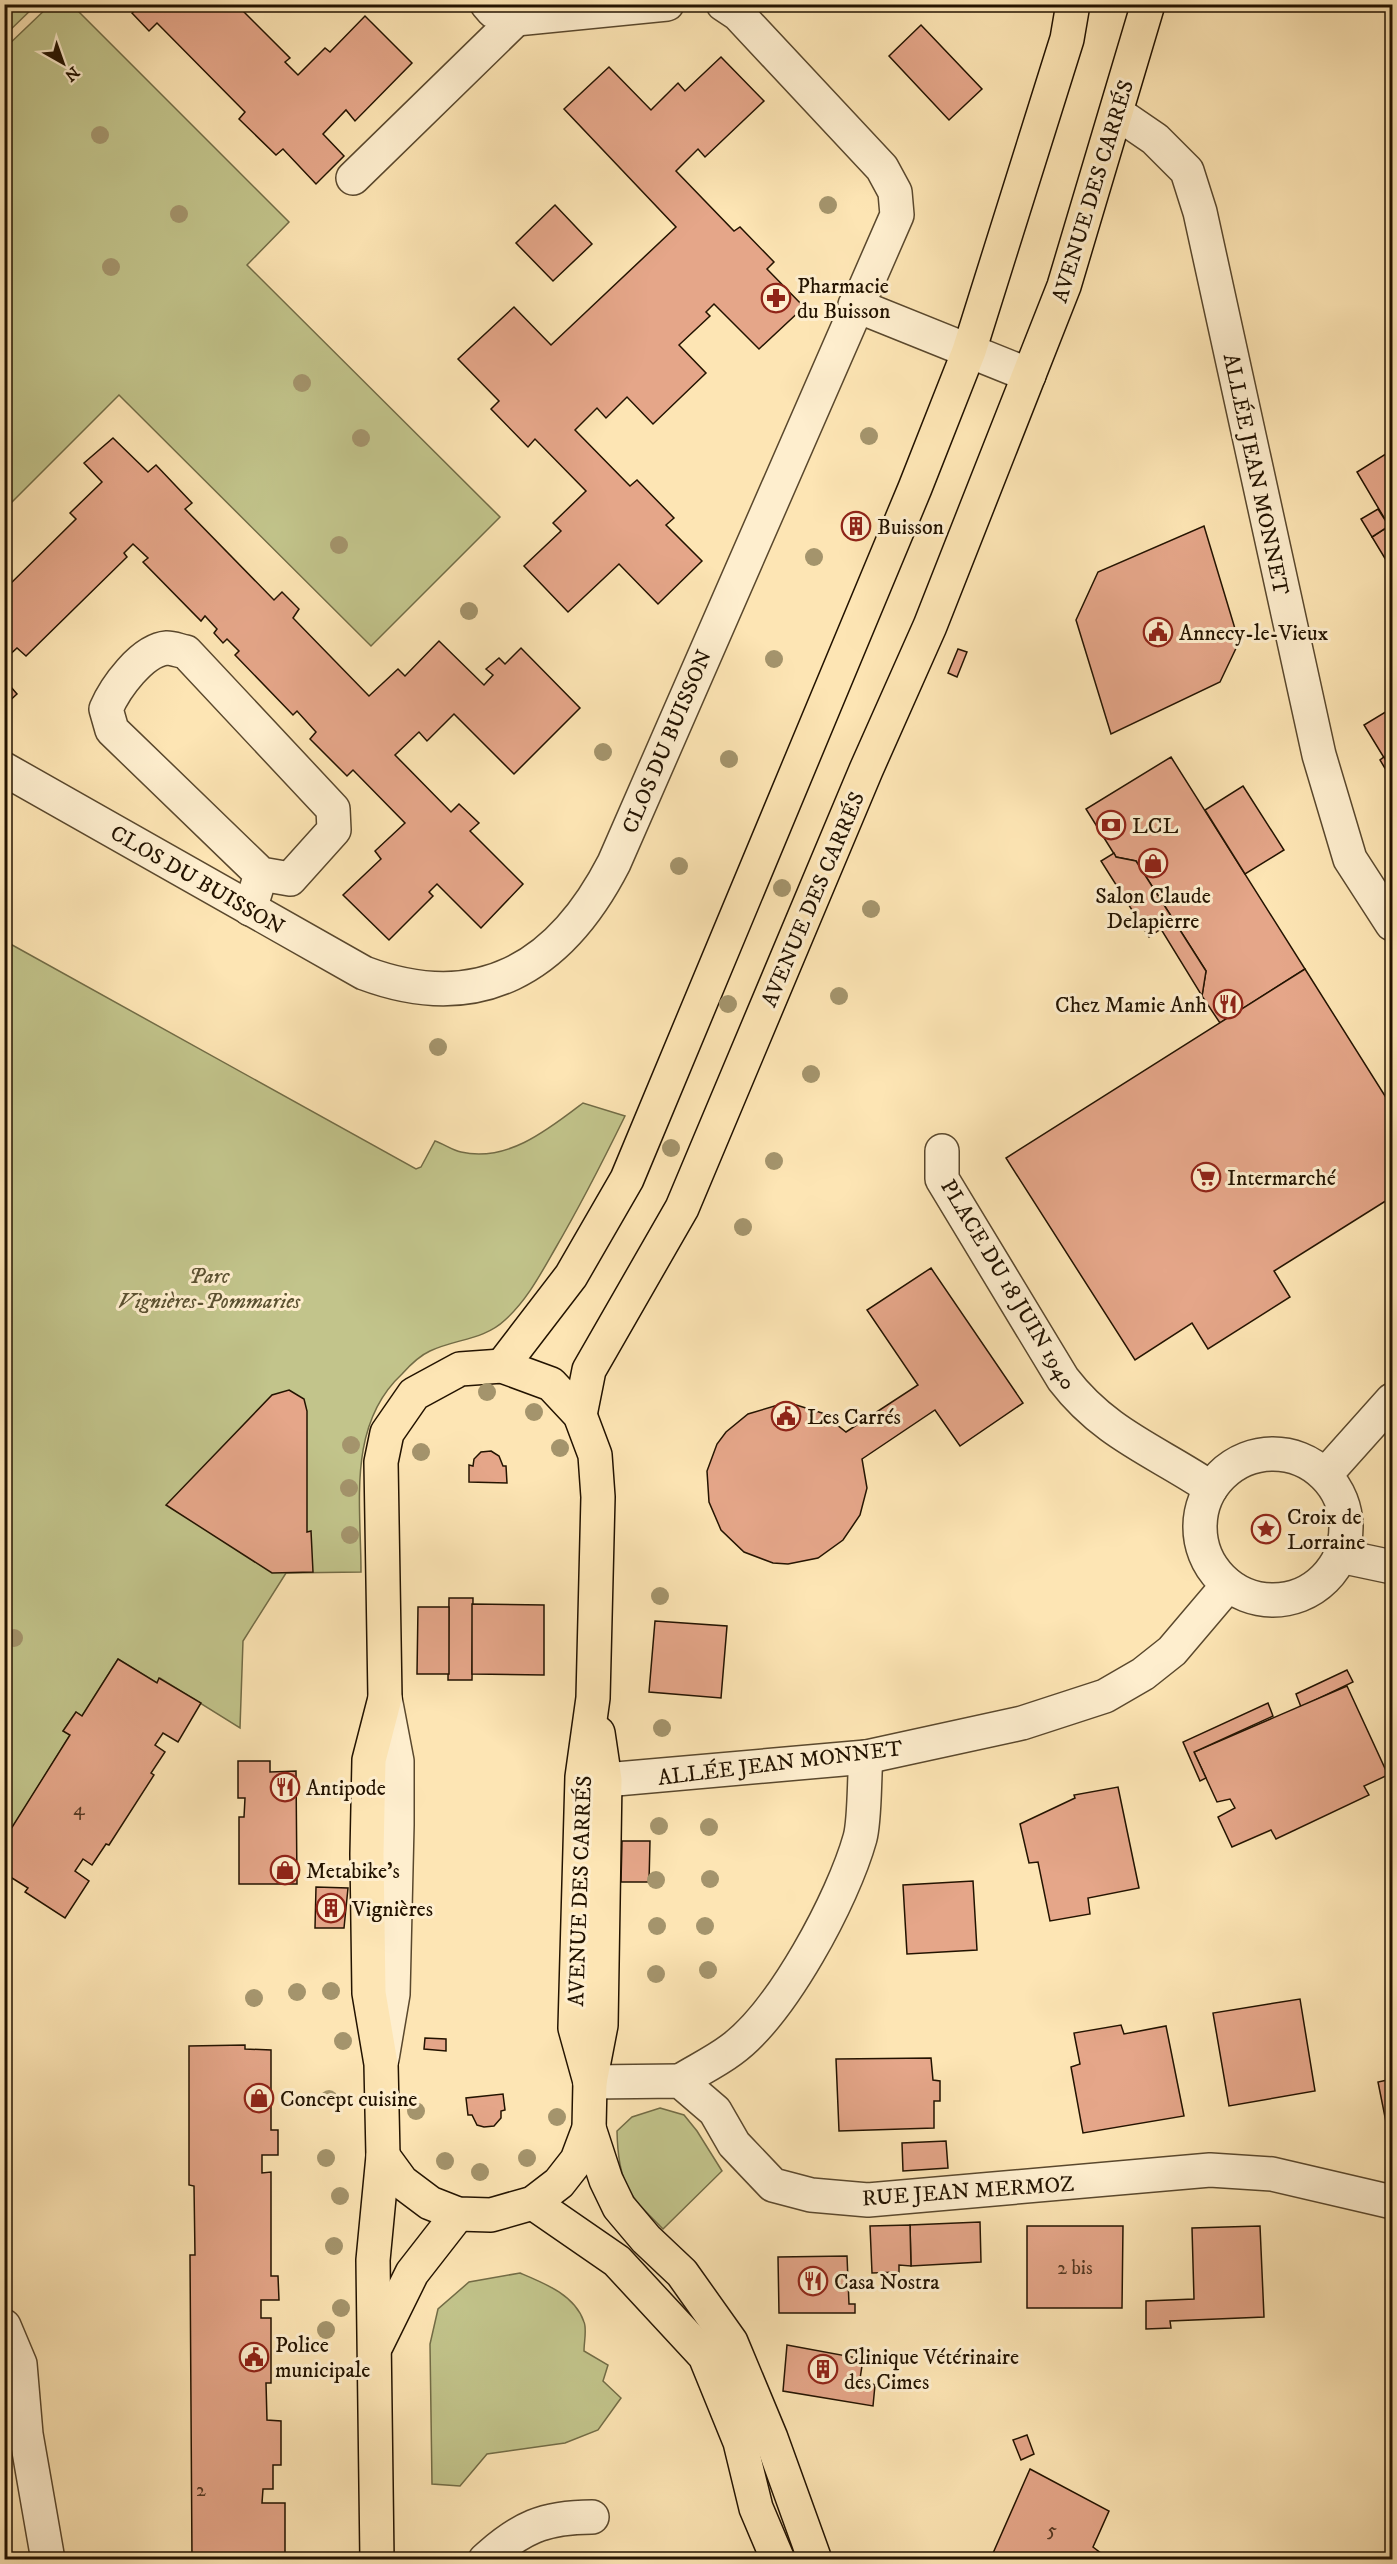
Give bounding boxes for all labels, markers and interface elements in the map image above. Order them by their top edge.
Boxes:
north arrow [33,33,93,93]
text: N [61,62,83,86]
street label: AVENUE DES CARRÉS [1047,77,1140,306]
place label: Pharmacie du Buisson [797,273,891,325]
pharmacy icon: Pharmacie du Buisson [760,282,792,314]
street label: ALLÉE JEAN MONNET [1217,351,1294,598]
building icon: Buisson [840,510,872,542]
place label: Buisson [877,514,945,541]
public building icon: Annecy-le-Vieux [1142,616,1174,648]
place label: Annecy-le-Vieux [1179,620,1329,647]
street label: CLOS DU BUISSON [617,646,718,837]
street label: AVENUE DES CARRÉS [756,788,871,1011]
bank icon: LCL [1095,809,1127,841]
place label: LCL [1132,813,1178,840]
street label: CLOS DU BUISSON [105,819,289,941]
shop icon: Salon Claude Delapierre [1137,847,1169,879]
place label: Salon Claude Delapierre [1095,883,1211,935]
restaurant icon: Chez Mamie Anh [1212,988,1244,1020]
place label: Chez Mamie Anh [1055,992,1207,1019]
supermarket icon: Intermarché [1190,1161,1222,1193]
place label: Intermarché [1227,1165,1336,1192]
street label: PLACE DU 18 JUIN 1940 [934,1175,1081,1395]
park label: Parc Vignières-Pommaries [118,1263,302,1315]
public building icon: Les Carrés [770,1400,802,1432]
place label: Les Carrés [807,1404,901,1431]
place label: Croix de Lorraine [1287,1504,1365,1556]
place icon: Croix de Lorraine [1250,1513,1282,1545]
street label: ALLÉE JEAN MONNET [656,1735,904,1792]
restaurant icon: Antipode [269,1771,301,1803]
place label: Antipode [306,1775,386,1802]
street label: AVENUE DES CARRÉS [563,1775,598,2007]
house number: 4 [73,1797,85,1822]
shop icon: Metabike's [269,1854,301,1886]
place label: Metabike's [306,1858,400,1885]
building icon: Vignières [315,1892,347,1924]
place label: Vignières [351,1896,433,1923]
shop icon: Concept cuisine [243,2082,275,2114]
place label: Concept cuisine [280,2086,417,2113]
street label: RUE JEAN MERMOZ [861,2171,1075,2212]
house number: 2 bis [1057,2256,1093,2281]
restaurant icon: Casa Nostra [797,2265,829,2297]
place label: Casa Nostra [834,2269,940,2296]
place label: Police municipale [275,2332,370,2384]
public building icon: Police municipale [238,2341,270,2373]
place label: Clinique Vétérinaire des Cimes [844,2344,1019,2396]
building icon: Clinique Vétérinaire des Cimes [807,2353,839,2385]
house number: 2 [196,2478,206,2503]
house number: 5 [1047,2518,1057,2543]

